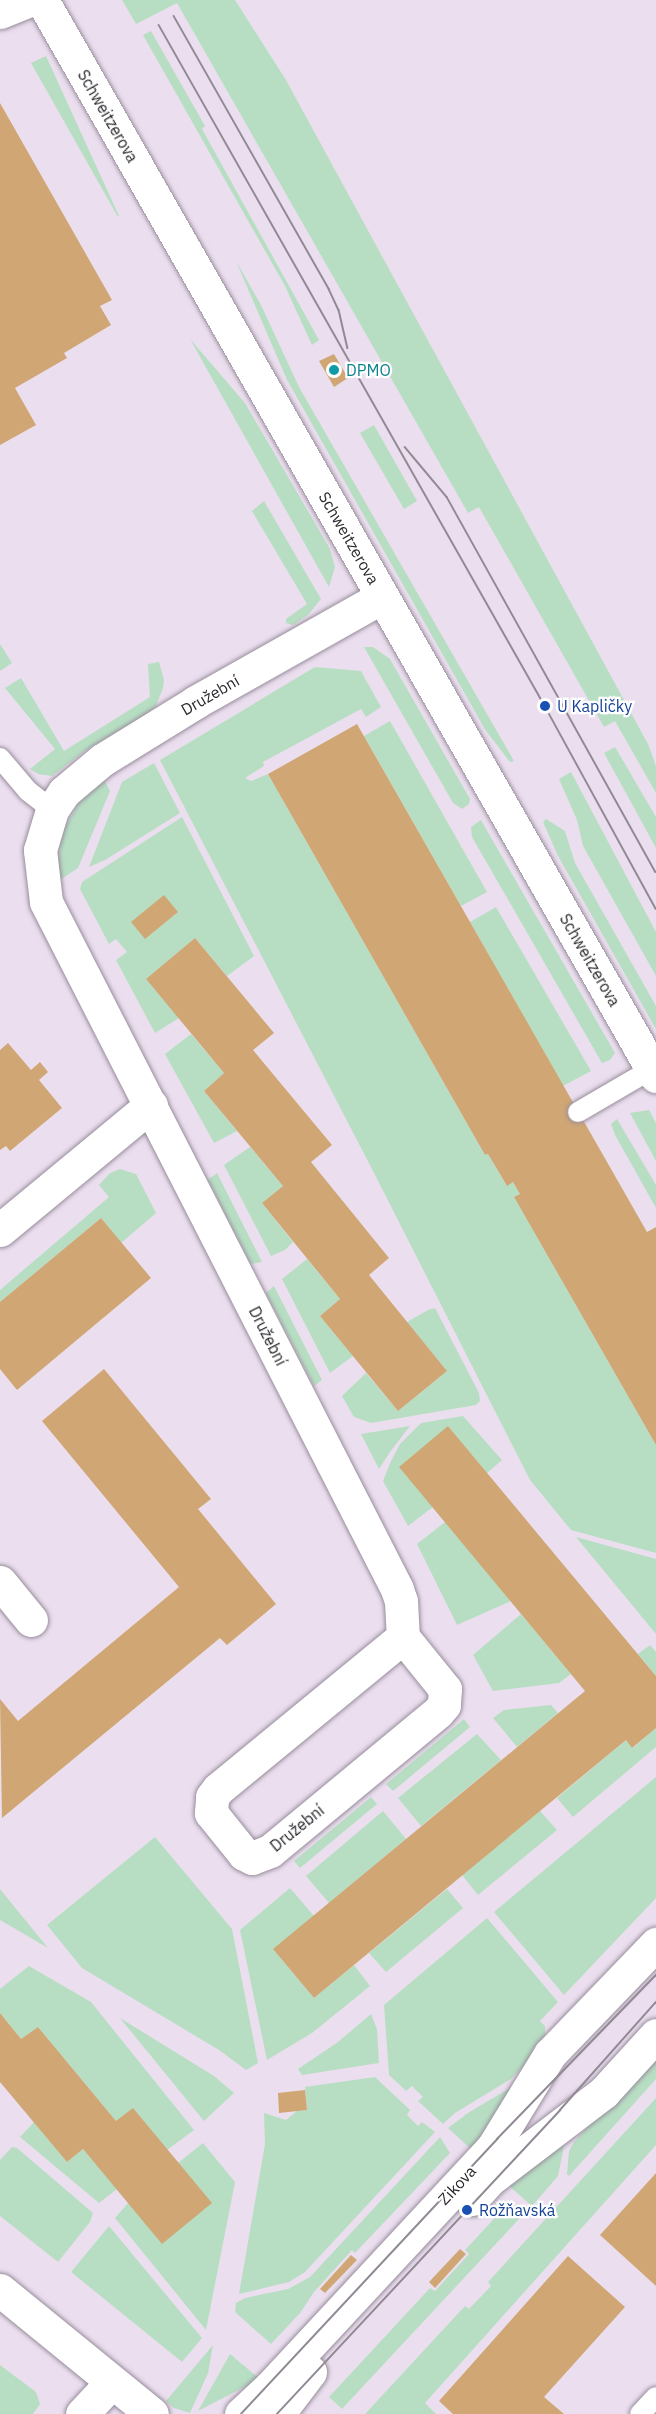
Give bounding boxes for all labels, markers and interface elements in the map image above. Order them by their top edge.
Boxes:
street label: Schweitzerova [74,66,142,166]
place label: DPMO [346,360,391,380]
marker: DPMO [327,363,341,377]
street label: Schweitzerova [315,488,383,588]
street label: Družební [177,671,243,719]
place label: U Kapličky [557,696,632,716]
marker: U Kapličky [538,699,552,713]
street label: Schweitzerova [556,910,624,1010]
street label: Družební [245,1303,291,1369]
street label: Družební [266,1800,328,1856]
street label: Zikova [434,2161,480,2209]
place label: Rožňavská [479,2200,555,2220]
marker: Rožňavská [460,2203,474,2217]

